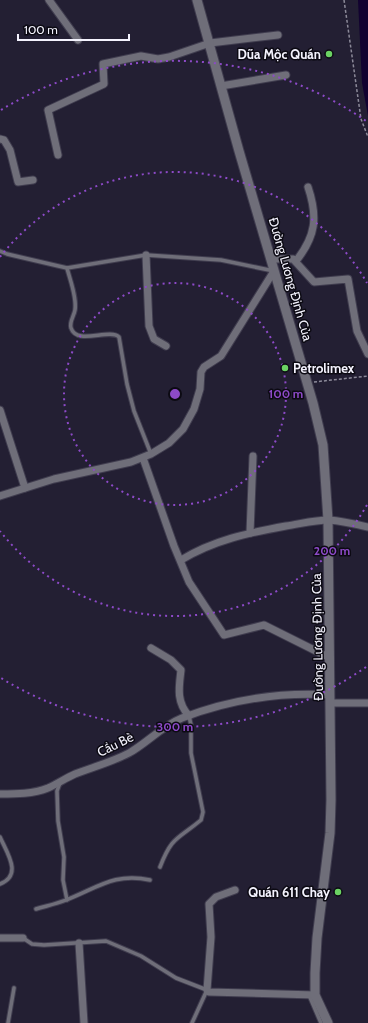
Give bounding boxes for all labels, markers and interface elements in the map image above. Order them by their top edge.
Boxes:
scale bar [18,16,129,42]
text: 100 m [24,22,58,37]
place label: Dũa Mộc Quán [238,46,321,62]
marker: Dũa Mộc Quán [324,49,334,59]
street label: Đường Lương Định Của [266,216,316,343]
place label: Petrolimex [293,360,355,376]
marker: Petrolimex [280,363,290,373]
text: 100 m [269,386,303,401]
centre of rings [168,387,182,401]
text: 200 m [314,543,350,558]
street label: Đường Lương Định Của [308,572,326,701]
text: 300 m [157,719,193,734]
street label: Cầu Bè [94,728,136,760]
place label: Quán 611 Chay [248,884,330,900]
marker: Quán 611 Chay [333,887,343,897]

